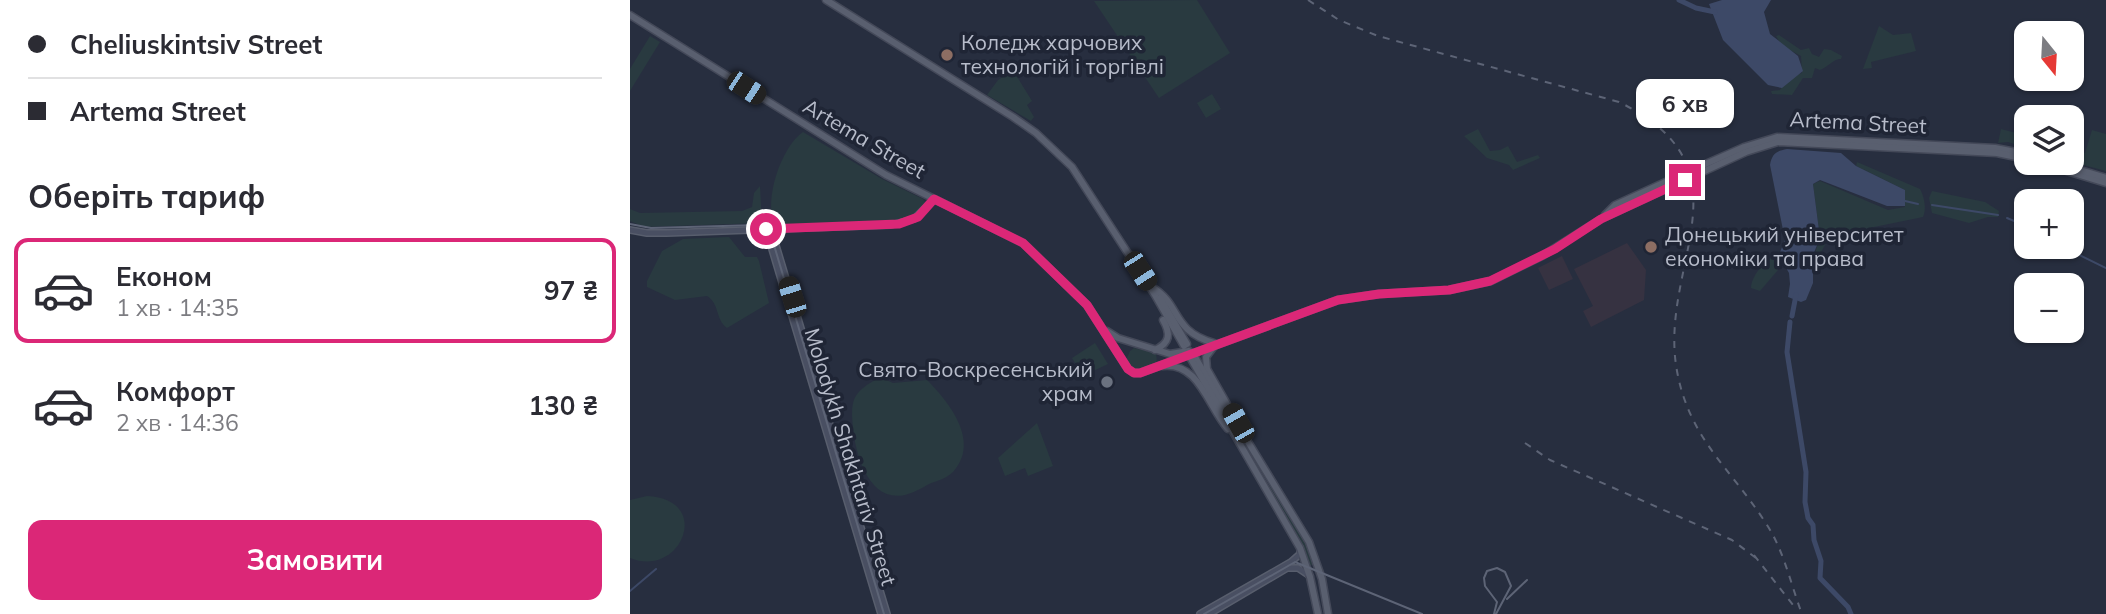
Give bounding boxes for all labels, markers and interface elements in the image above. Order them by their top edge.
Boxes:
north arrow [2014,21,2084,91]
map controls [2014,21,2084,343]
text: Cheliuskintsiv Street [70,28,322,61]
place label: Коледж харчових технологій і торгівлі [961,29,1164,79]
marker: Коледж харчових технологій і торгівлі [939,47,955,63]
car [723,68,770,108]
callout: 6 хв [1636,78,1734,128]
text: 6 хв [1662,89,1708,118]
street label: Artema Street [799,93,930,184]
text: Artema Street [70,95,246,128]
street label: Artema Street [1789,105,1927,139]
button: layers [2014,105,2084,175]
route end [1669,164,1701,196]
text: Оберіть тариф [28,176,265,216]
button: + [2014,189,2084,259]
route start [750,213,782,245]
place label: Донецький університет економіки та права [1665,221,1904,271]
marker: Донецький університет економіки та права [1643,239,1659,255]
car [1120,248,1161,294]
icon: car [32,259,95,322]
text: Економ [116,260,212,293]
button: − [2014,273,2084,343]
text: 97 ₴ [544,274,598,307]
car [776,274,809,320]
text: 1 хв · 14:35 [116,293,239,322]
street label: Molodykh Shakhtariv Street [799,325,903,589]
place label: Свято-Воскресенський храм [858,356,1093,406]
icon: car [32,374,95,437]
marker: Свято-Воскресенський храм [1099,374,1115,390]
text: Комфорт [116,375,235,408]
text: 130 ₴ [528,389,598,422]
car [1219,400,1258,446]
text: 2 хв · 14:36 [116,408,239,437]
button: Замовити [28,520,602,600]

